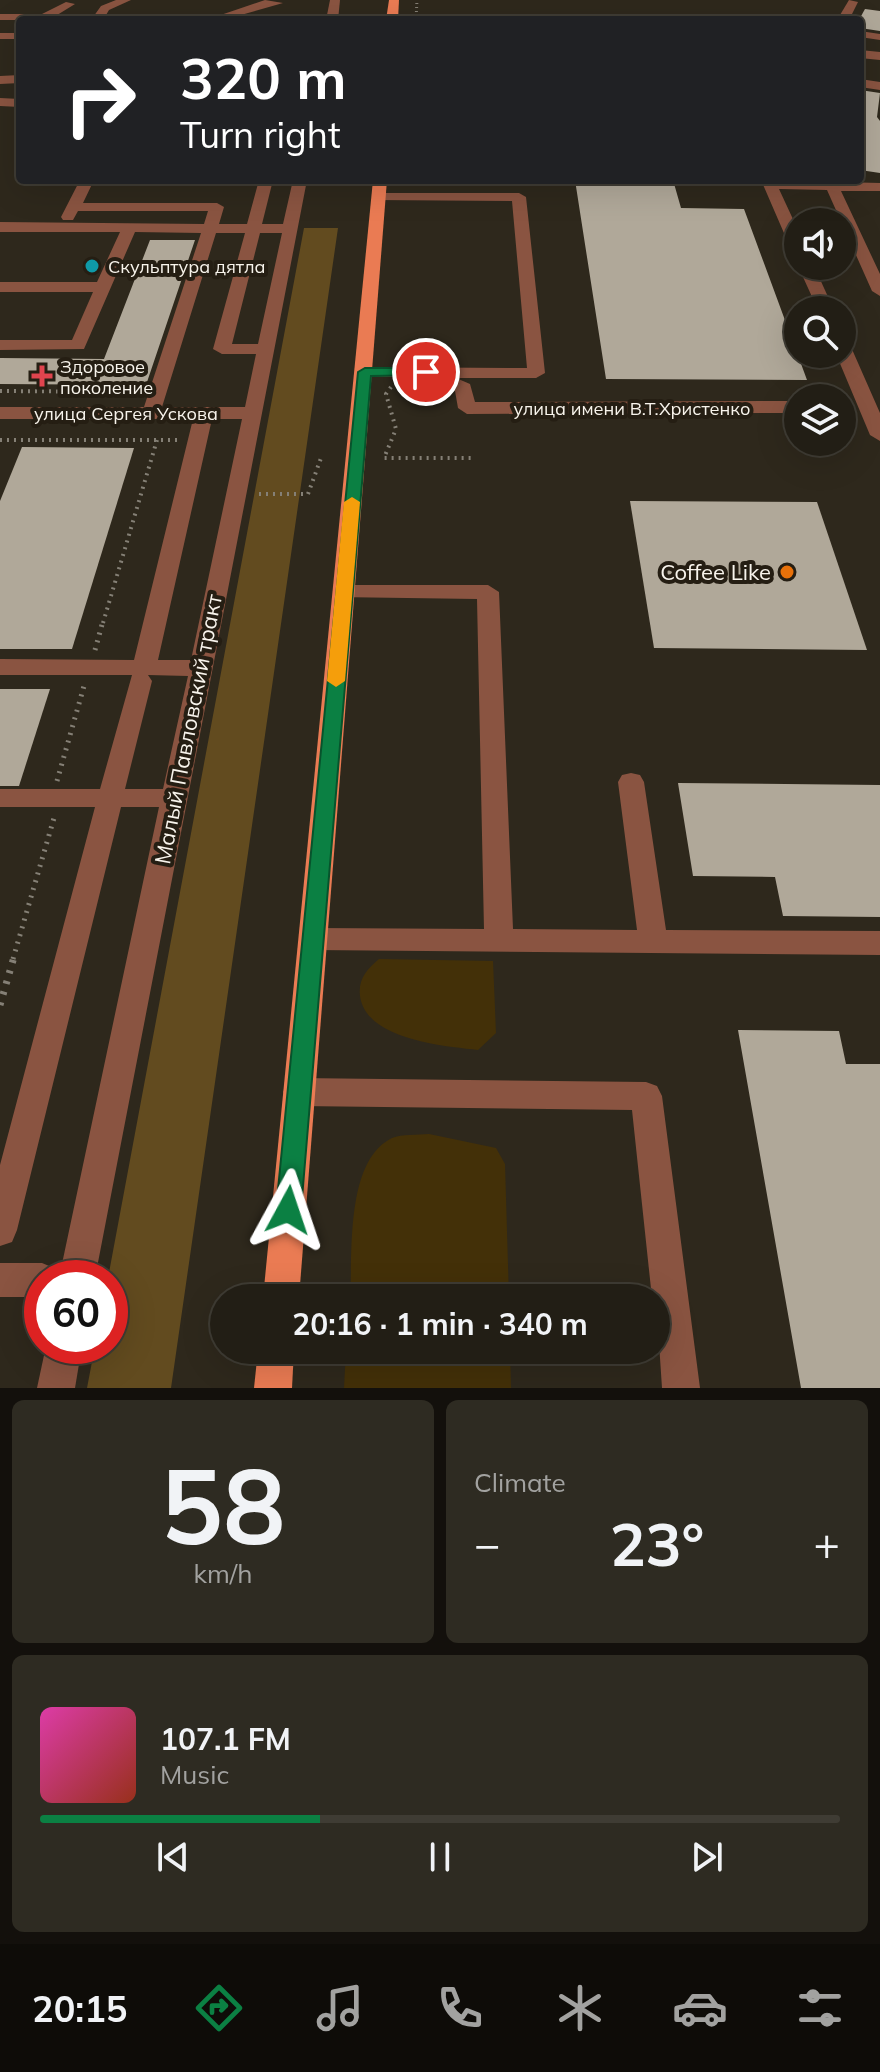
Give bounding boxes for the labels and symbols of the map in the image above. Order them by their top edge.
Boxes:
place label: Скульптура дятла [108,255,266,278]
marker: Скульптура дятла [83,257,101,275]
pin [392,338,460,406]
place label: Здоровое поколение [60,355,153,399]
marker: Здоровое поколение [31,365,53,387]
street label: улица имени В.Т.Христенко [514,397,750,420]
street label: улица Сергея Ускова [34,402,218,425]
place label: Coffee Like [660,558,771,586]
marker: Coffee Like [778,563,796,581]
street label: Малый Павловский тракт [148,592,228,866]
position arrow [246,1168,330,1252]
speed limit sign: 60 [24,1260,128,1364]

